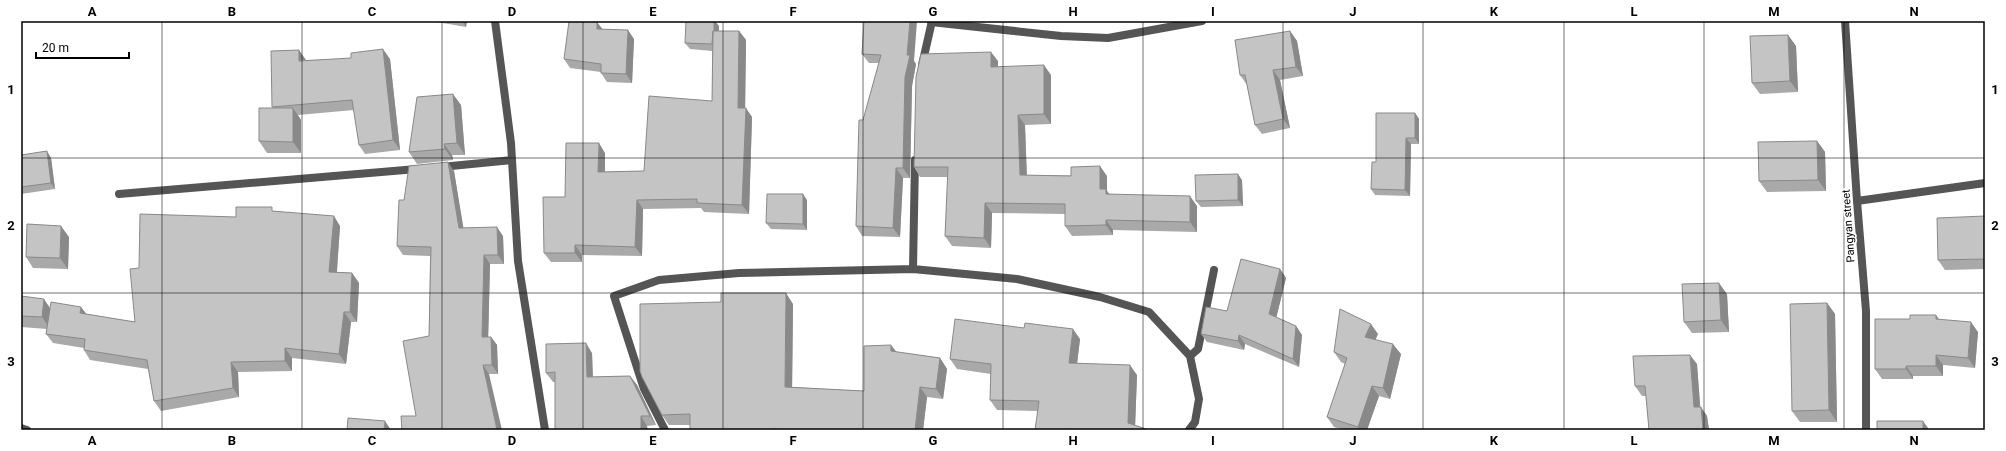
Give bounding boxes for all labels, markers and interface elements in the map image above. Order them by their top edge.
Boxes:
text: A [88,4,97,19]
text: B [228,4,236,19]
text: C [368,4,377,19]
text: D [508,4,516,19]
text: E [649,4,657,19]
text: F [789,4,797,19]
text: G [929,4,938,19]
text: H [1068,4,1078,19]
text: I [1211,4,1215,19]
text: J [1349,4,1357,19]
text: K [1490,4,1499,19]
text: L [1630,4,1638,19]
text: M [1768,4,1780,19]
text: N [1909,4,1919,19]
scale bar [36,34,129,60]
text: 20 m [42,41,69,55]
text: 1 [7,82,15,97]
text: 1 [1991,82,1999,97]
street label: Pangyan street [1839,189,1858,263]
text: 2 [7,218,15,233]
text: 2 [1991,218,1999,233]
text: 3 [7,354,15,369]
text: 3 [1991,354,1999,369]
text: A [88,433,97,448]
text: B [228,433,236,448]
text: C [368,433,377,448]
text: D [508,433,516,448]
text: E [649,433,657,448]
text: F [789,433,797,448]
text: G [929,433,938,448]
text: H [1068,433,1078,448]
text: I [1211,433,1215,448]
text: J [1349,433,1357,448]
text: K [1490,433,1499,448]
text: L [1630,433,1638,448]
text: M [1768,433,1780,448]
text: N [1909,433,1919,448]

